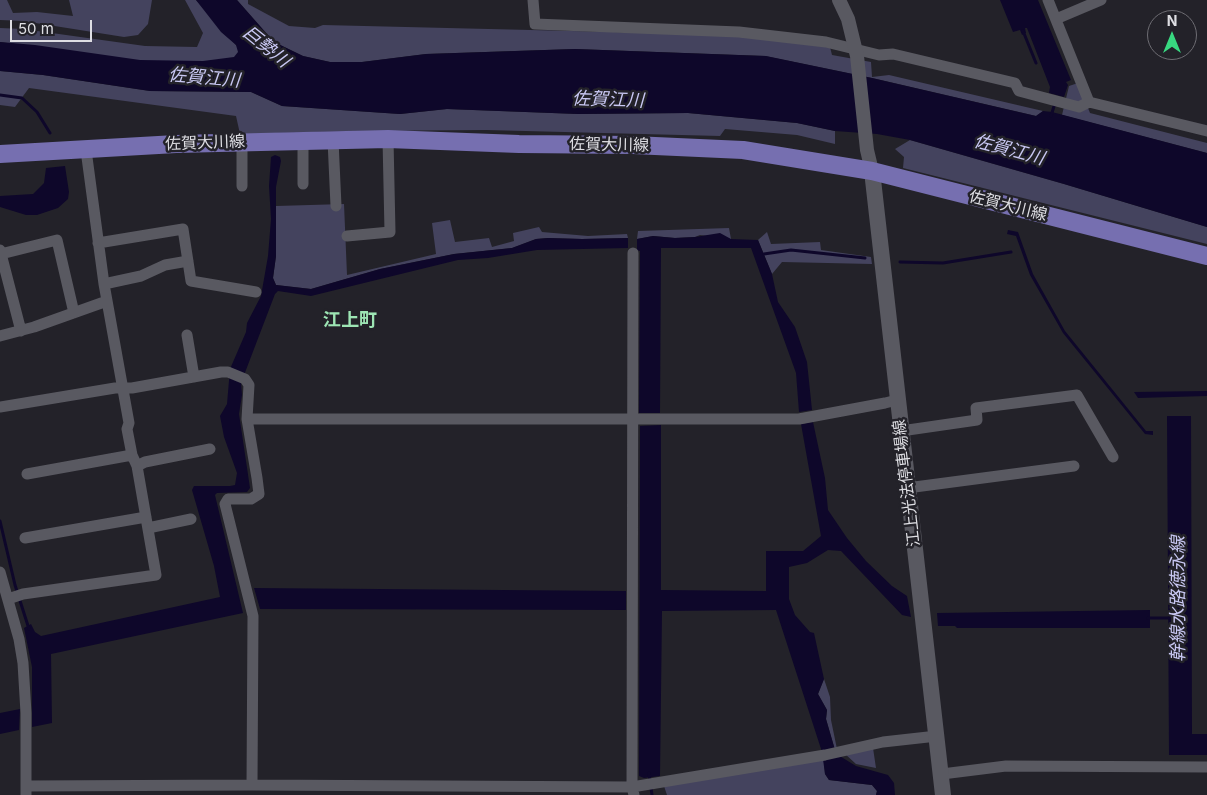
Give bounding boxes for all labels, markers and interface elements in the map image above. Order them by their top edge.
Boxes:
scale bar [12,10,95,42]
north arrow [1147,10,1197,60]
text: N [1167,12,1177,29]
text: 50 m [18,19,54,38]
water label: 巨勢川 [238,22,294,72]
water label: 佐賀江川 [167,64,241,92]
water label: 佐賀江川 [572,88,644,112]
water label: 佐賀江川 [971,130,1047,170]
street label: 佐賀大川線 [165,132,245,154]
street label: 佐賀大川線 [569,135,649,155]
street label: 佐賀大川線 [967,187,1049,225]
district label: 江上町 [323,310,377,332]
street label: 江上光法停車場線 [890,418,924,548]
water label: 幹線水路徳永線 [1168,536,1190,662]

